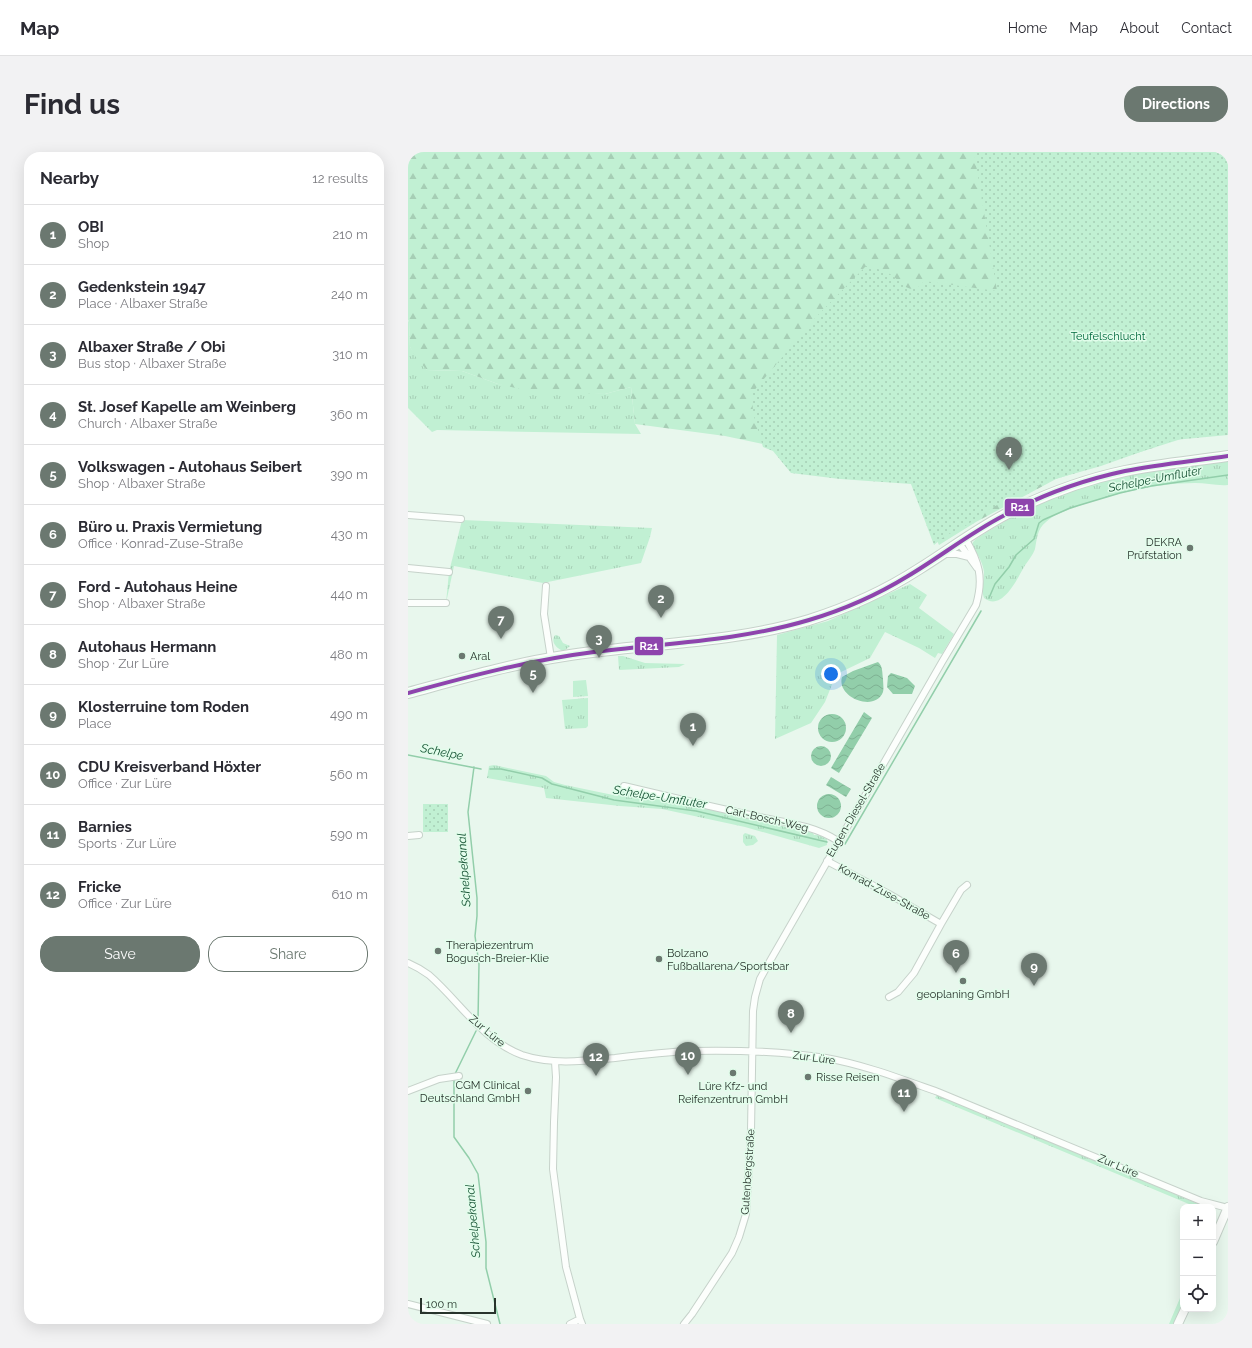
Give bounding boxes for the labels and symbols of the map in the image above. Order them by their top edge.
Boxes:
park label: Teufelschlucht [1071,330,1146,343]
pin: 4 [996,437,1022,470]
water label: Schelpe-Umfluter [1106,463,1204,495]
line badge: R21 [1004,498,1035,517]
text: R21 [1011,501,1030,514]
place label: DEKRA Prüfstation [1127,536,1183,562]
marker: DEKRA Prüfstation [1185,543,1195,553]
pin: 2 [648,585,674,618]
pin: 7 [488,606,514,639]
pin: 3 [586,625,612,658]
line badge: R21 [634,636,664,656]
text: R21 [640,640,659,653]
place label: Aral [470,650,490,663]
marker: Aral [457,651,467,661]
pin: 5 [520,660,546,693]
your location [821,664,841,684]
pin: 1 [680,713,706,746]
water label: Schelpe [418,741,465,763]
street label: Eugen-Diesel-Straße [824,760,888,859]
water label: Schelpe-Umfluter [611,783,709,811]
street label: Carl-Bosch-Weg [724,803,810,835]
water label: Schelpekanal [454,833,474,908]
street label: Konrad-Zuse-Straße [836,861,933,923]
place label: Therapiezentrum Bogusch-Breier-Klie [446,939,549,965]
pin: 6 [943,940,969,973]
marker: Therapiezentrum Bogusch-Breier-Klie [433,946,443,956]
place label: Bolzano Fußballarena/Sportsbar [667,947,789,973]
pin: 9 [1021,953,1047,986]
marker: Bolzano Fußballarena/Sportsbar [654,954,664,964]
marker: geoplaning GmbH [958,976,968,986]
place label: geoplaning GmbH [916,988,1010,1001]
pin: 8 [778,1000,804,1033]
street label: Zur Lüre [466,1012,508,1050]
pin: 10 [675,1042,701,1075]
pin: 12 [583,1043,609,1076]
street label: Zur Lüre [792,1049,837,1067]
marker: Lüre Kfz- und Reifenzentrum GmbH [728,1068,738,1078]
place label: Risse Reisen [816,1071,879,1084]
marker: Risse Reisen [803,1072,813,1082]
place label: CGM Clinical Deutschland GmbH [420,1079,520,1105]
pin: 11 [891,1079,917,1112]
place label: Lüre Kfz- und Reifenzentrum GmbH [678,1080,788,1106]
marker: CGM Clinical Deutschland GmbH [523,1086,533,1096]
street label: Gutenbergstraße [739,1128,758,1215]
street label: Zur Lüre [1096,1152,1141,1181]
water label: Schelpekanal [463,1184,483,1259]
scale bar [420,1296,496,1315]

